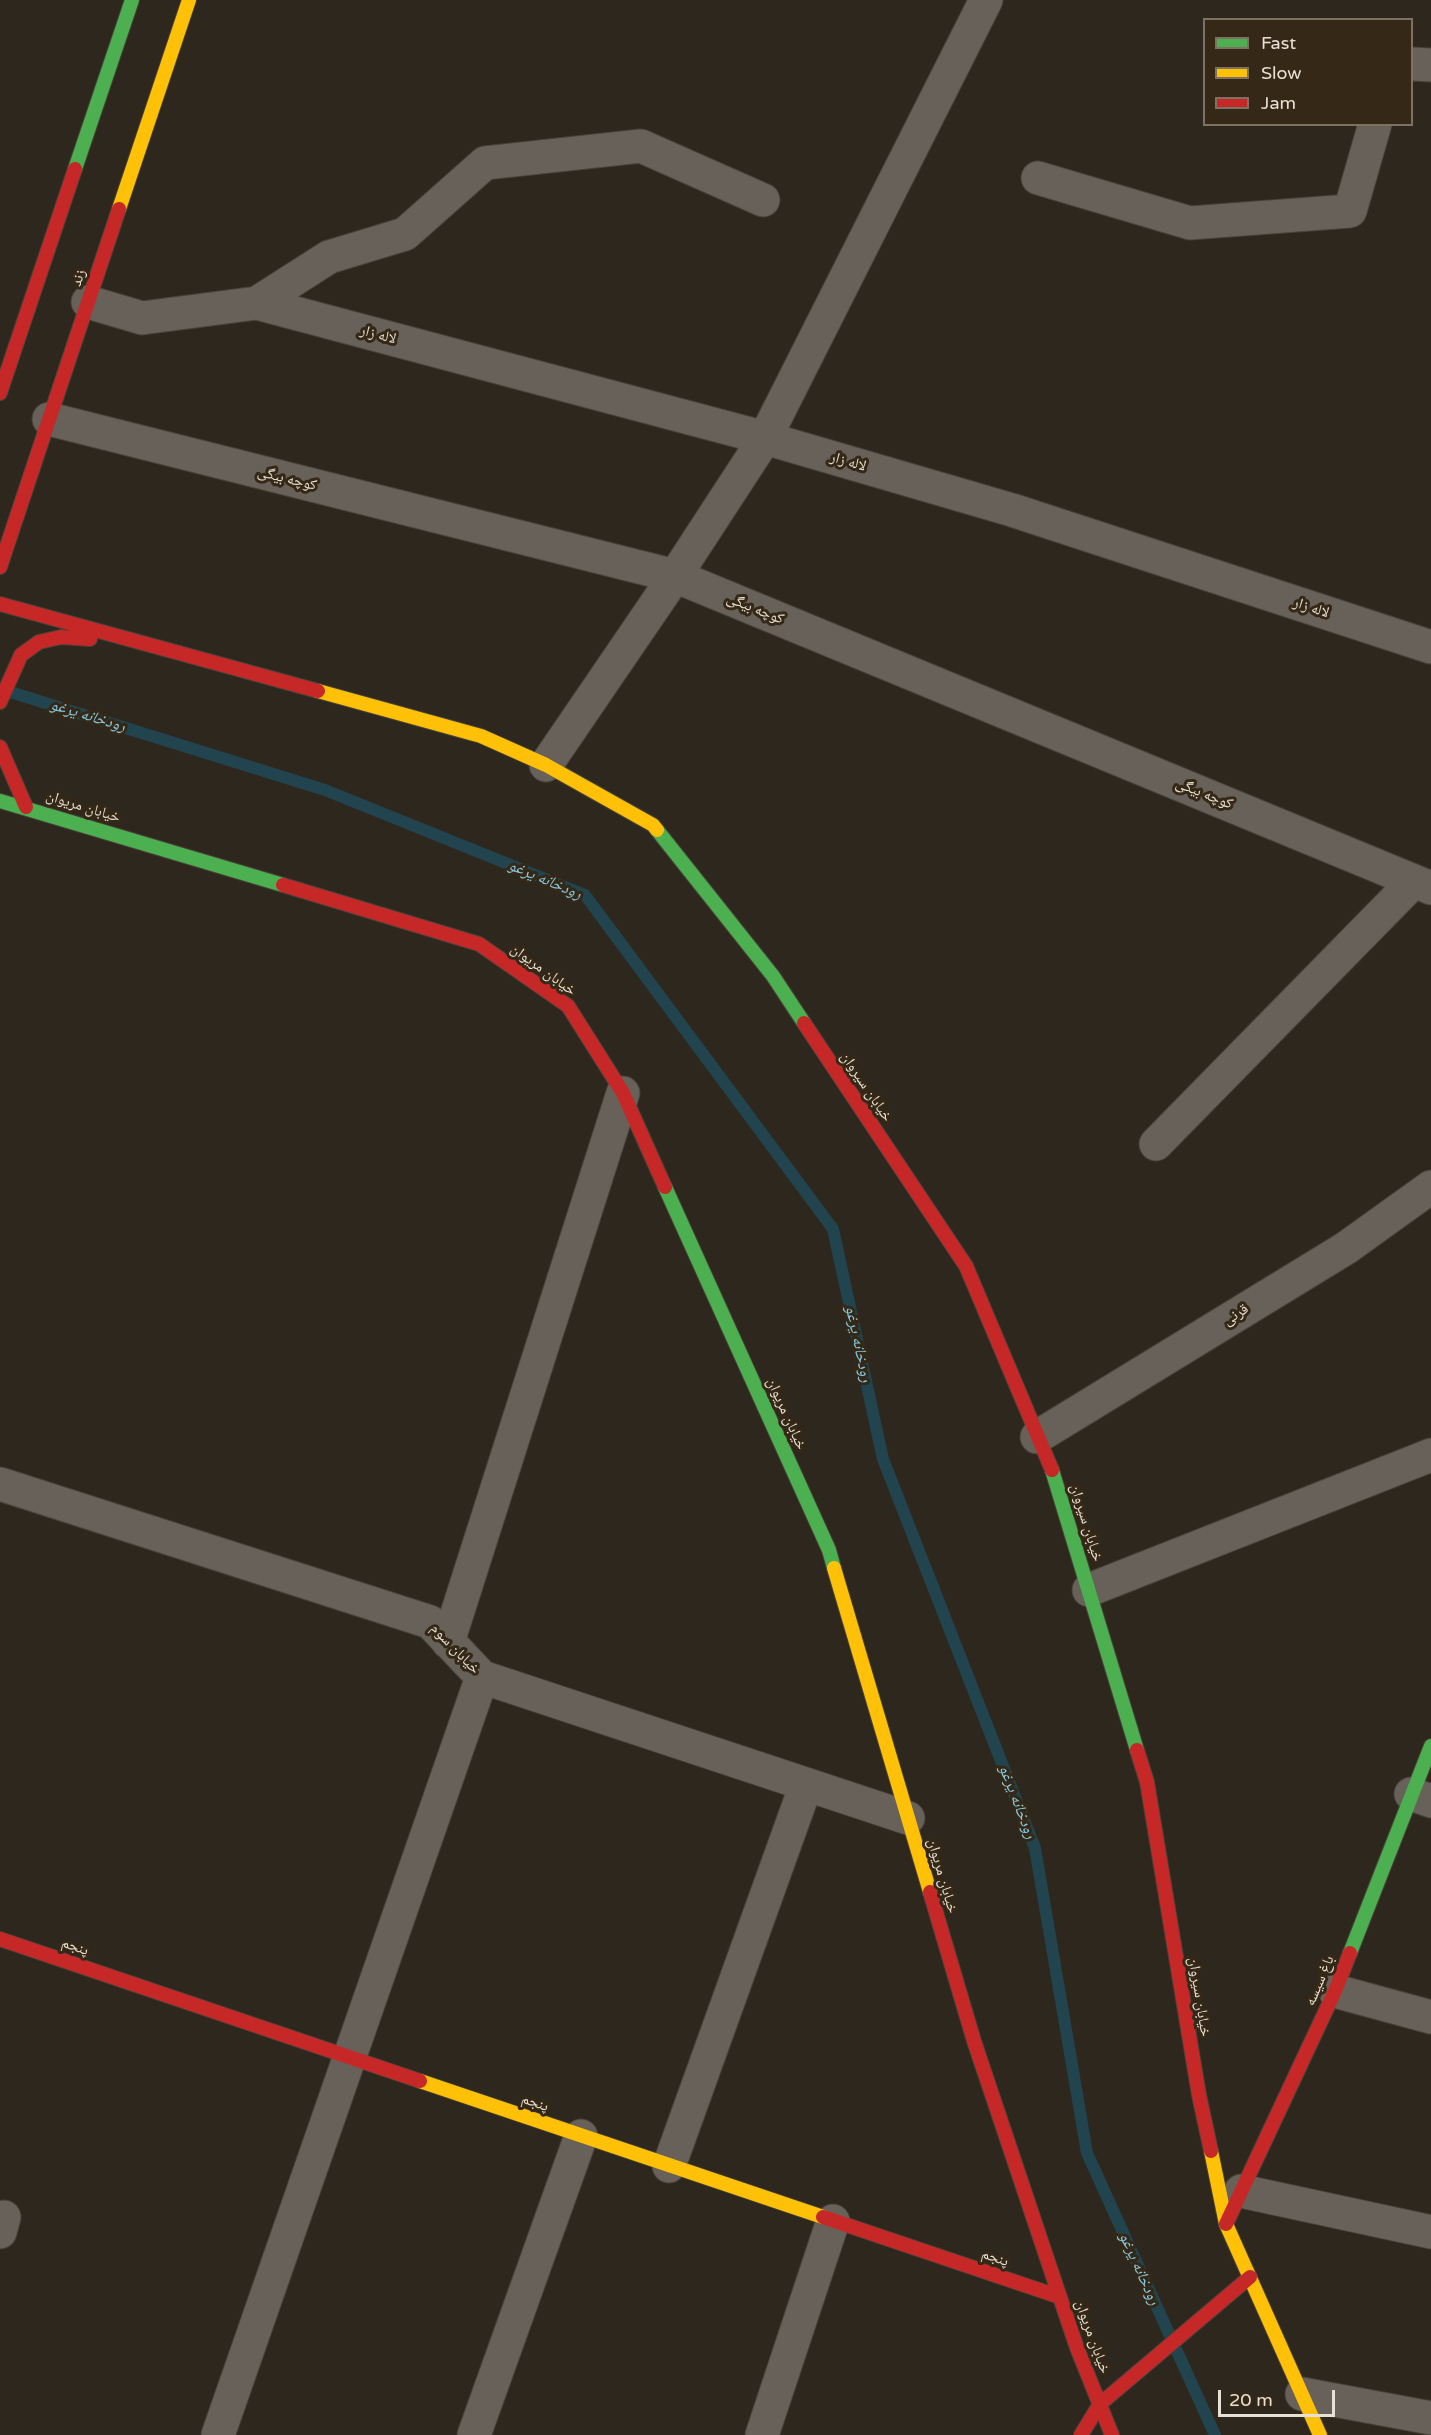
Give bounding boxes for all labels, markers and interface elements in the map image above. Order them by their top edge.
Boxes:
legend [1203,18,1413,126]
text: Fast [1261,32,1296,54]
text: Slow [1261,62,1302,84]
text: Jam [1261,92,1296,114]
street label: زند [68,267,90,289]
street label: لاله زار [358,322,398,348]
street label: لاله زار [828,448,868,476]
street label: کوچه بیگی [256,463,318,495]
street label: کوچه بیگی [724,589,786,629]
street label: لاله زار [1291,594,1331,622]
water label: رودخانه یرغو [48,695,128,737]
street label: کوچه بیگی [1173,774,1235,814]
street label: خیابان مریوان [44,787,122,827]
water label: رودخانه یرغو [505,856,585,904]
street label: خیابان مریوان [507,940,579,1000]
street label: خیابان سیروان [836,1049,896,1125]
street label: قرنی [1220,1300,1252,1330]
water label: رودخانه یرغو [841,1304,875,1384]
street label: خیابان مریوان [762,1375,810,1453]
street label: خیابان سیروان [1066,1482,1106,1564]
street label: خیابان سوم [426,1620,484,1678]
water label: رودخانه یرغو [994,1762,1040,1842]
street label: خیابان مریوان [923,1837,961,1915]
street label: پنجم [59,1934,91,1960]
street label: باغ سیسه [1301,1953,1339,2009]
street label: خیابان سیروان [1184,1956,1214,2038]
street label: پنجم [519,2090,551,2116]
water label: رودخانه یرغو [1114,2230,1164,2308]
street label: پنجم [979,2245,1011,2271]
street label: خیابان مریوان [1070,2298,1114,2376]
scale bar [1221,2378,1338,2416]
text: 20 m [1229,2389,1273,2411]

